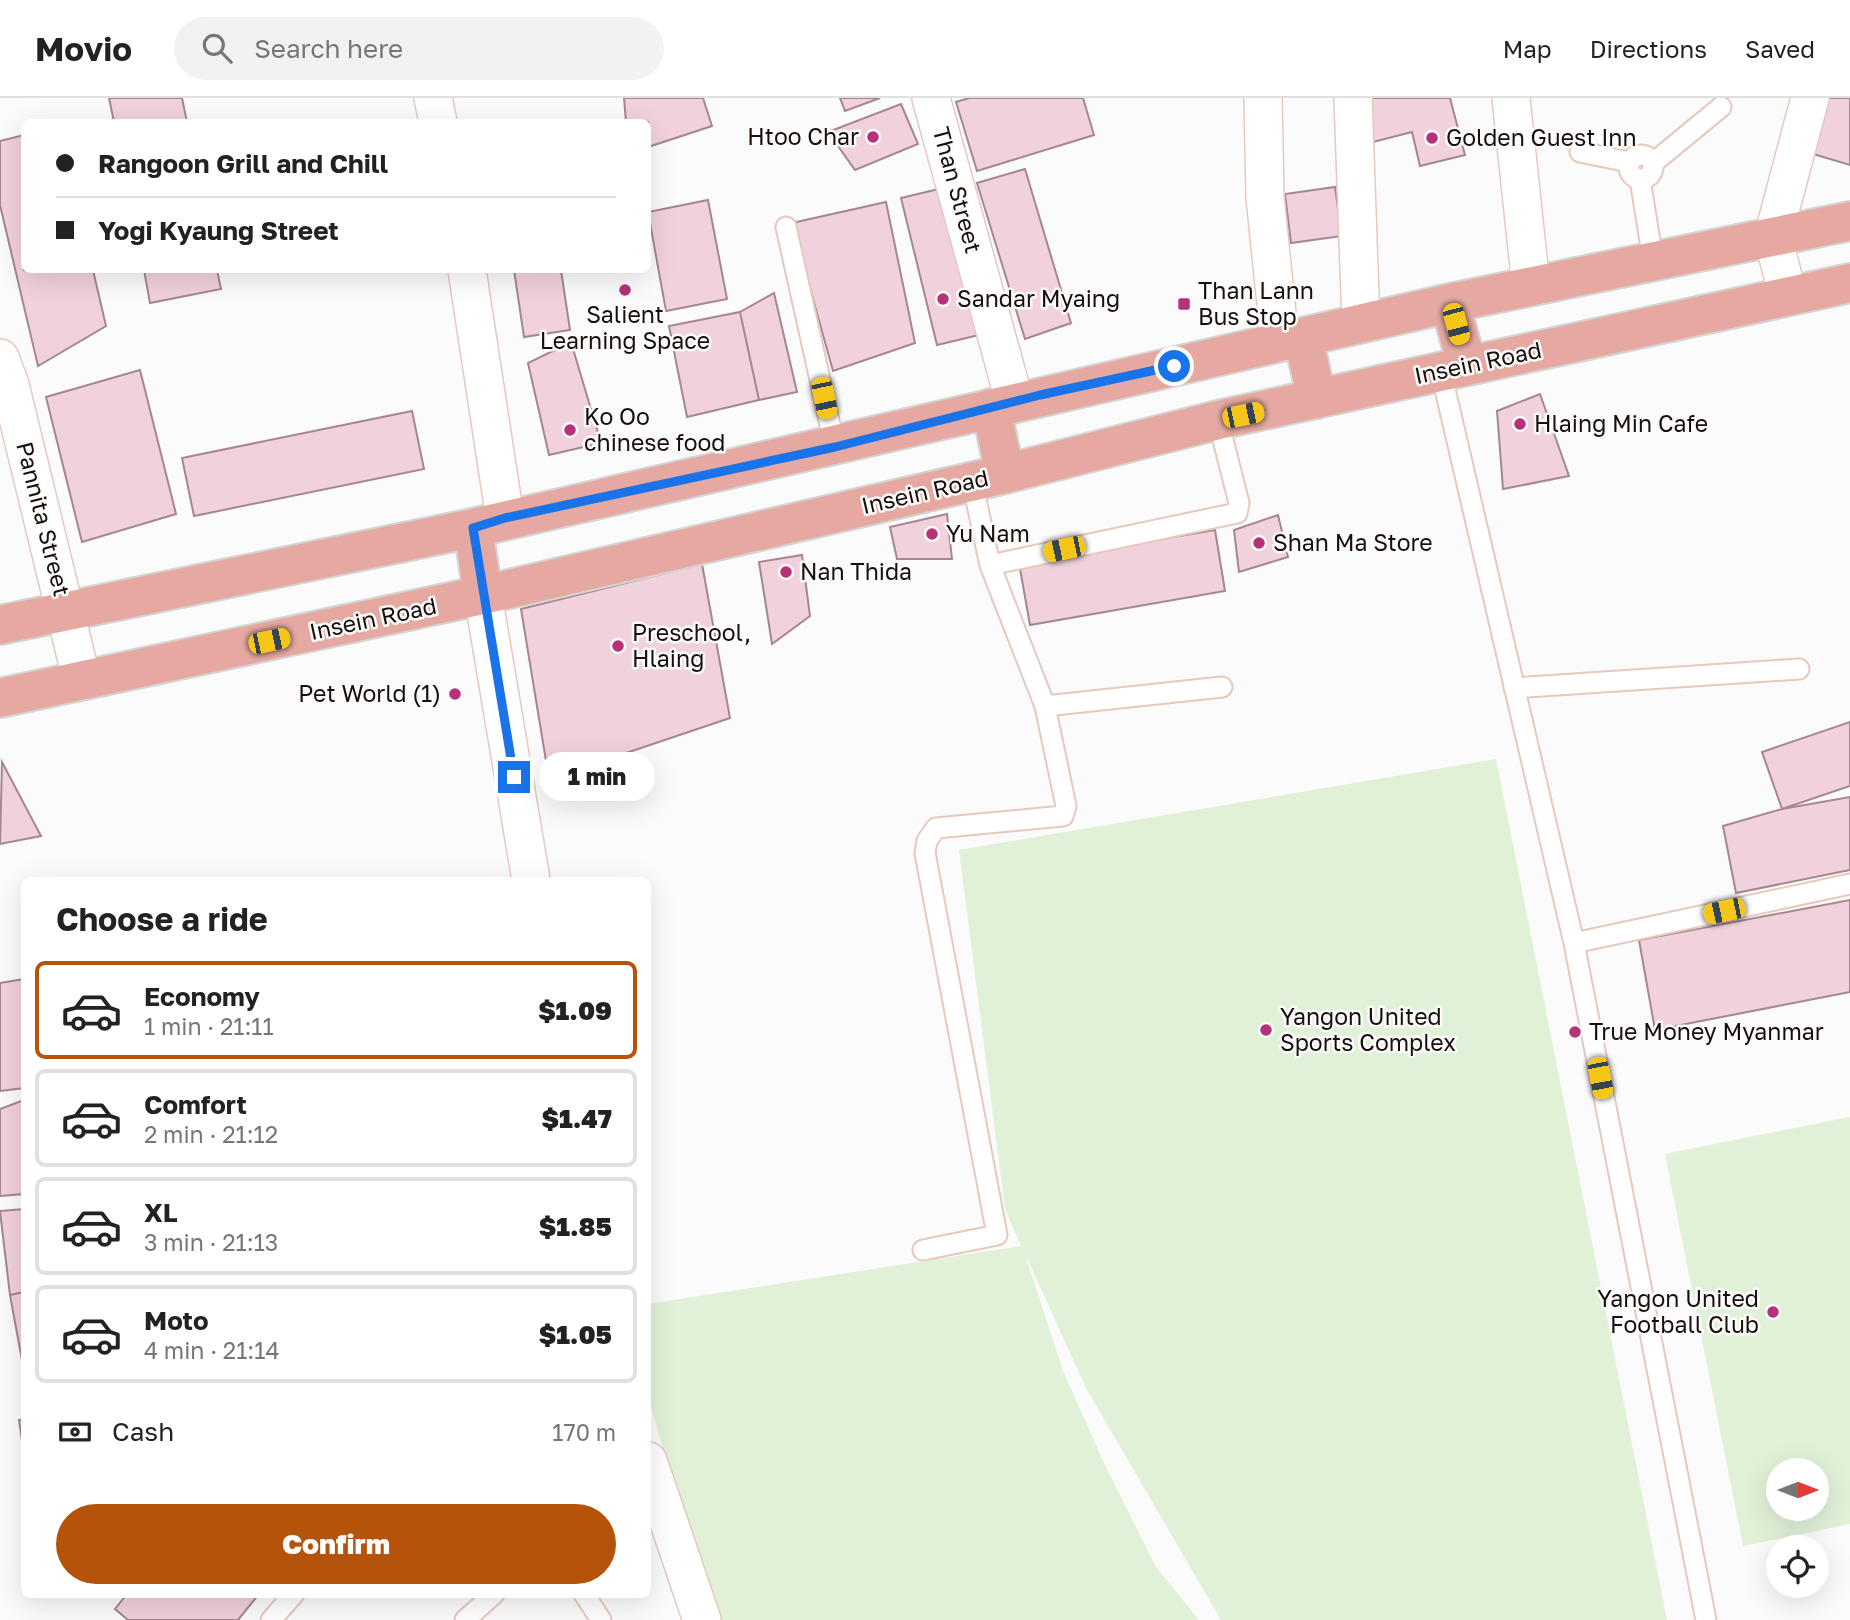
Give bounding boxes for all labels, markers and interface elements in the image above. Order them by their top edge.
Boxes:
search box [174,17,664,80]
text: Movio [35,29,132,68]
icon: search [198,29,236,67]
text: Search here [254,33,403,64]
text: Map [1503,34,1552,63]
text: Directions [1590,34,1707,63]
text: Saved [1745,34,1815,63]
place label: Htoo Char [747,122,859,150]
place label: Golden Guest Inn [1446,123,1637,151]
street label: Than Street [928,124,988,256]
marker: Htoo Char [865,129,881,145]
marker: Golden Guest Inn [1424,130,1440,146]
text: Rangoon Grill and Chill [98,148,388,179]
text: Yogi Kyaung Street [98,215,339,246]
place label: Than Lann Bus Stop [1198,276,1314,330]
marker: Salient Learning Space [617,282,633,298]
place label: Sandar Myaing [957,284,1120,312]
marker: Sandar Myaing [935,291,951,307]
marker: Than Lann Bus Stop [1176,296,1192,312]
place label: Salient Learning Space [540,300,710,354]
car [1441,301,1472,347]
street label: Insein Road [1412,335,1544,389]
route start [1158,350,1190,382]
car [810,375,839,421]
car [1221,400,1266,430]
place label: Ko Oo chinese food [584,402,726,456]
place label: Hlaing Min Cafe [1534,409,1708,437]
marker: Hlaing Min Cafe [1512,416,1528,432]
marker: Ko Oo chinese food [562,422,578,438]
street label: Pannita Street [11,439,77,599]
street label: Insein Road [859,463,991,519]
place label: Yu Nam [946,519,1030,547]
marker: Yu Nam [924,526,940,542]
place label: Shan Ma Store [1273,528,1433,556]
car [1042,534,1087,564]
marker: Shan Ma Store [1251,535,1267,551]
place label: Nan Thida [800,557,912,585]
marker: Nan Thida [778,564,794,580]
street label: Insein Road [307,591,439,645]
place label: Preschool, Hlaing [632,618,751,672]
car [247,626,292,656]
marker: Preschool, Hlaing [610,638,626,654]
place label: Pet World (1) [298,679,441,707]
marker: Pet World (1) [447,686,463,702]
callout: 1 min [538,752,654,802]
route end [498,761,530,793]
text: 1 min [568,762,626,790]
car [1702,896,1747,926]
text: Choose a ride [56,900,268,938]
icon: car [60,979,123,1042]
text: Economy [144,981,260,1012]
text: $1.09 [538,995,612,1026]
place label: Yangon United Sports Complex [1280,1002,1456,1056]
text: 1 min · 21:11 [144,1012,274,1040]
place label: True Money Myanmar [1589,1017,1824,1045]
marker: Yangon United Sports Complex [1258,1022,1274,1038]
marker: True Money Myanmar [1567,1024,1583,1040]
car [1586,1055,1615,1101]
icon: car [60,1087,123,1150]
text: Comfort [144,1089,247,1120]
text: $1.47 [542,1103,612,1134]
text: 2 min · 21:12 [144,1120,278,1148]
icon: car [60,1195,123,1258]
text: XL [144,1197,178,1228]
text: $1.85 [539,1211,612,1242]
text: 3 min · 21:13 [144,1228,278,1256]
place label: Yangon United Football Club [1597,1284,1759,1338]
icon: car [60,1303,123,1366]
marker: Yangon United Football Club [1765,1304,1781,1320]
text: Moto [144,1305,209,1336]
text: $1.05 [539,1319,612,1350]
text: 4 min · 21:14 [144,1336,279,1364]
icon: cash [56,1413,94,1451]
text: Cash [112,1416,174,1447]
text: 170 m [552,1418,616,1446]
north arrow [1766,1458,1829,1521]
map controls [1766,1458,1829,1598]
button: Confirm [56,1504,616,1584]
button: locate [1766,1535,1829,1598]

